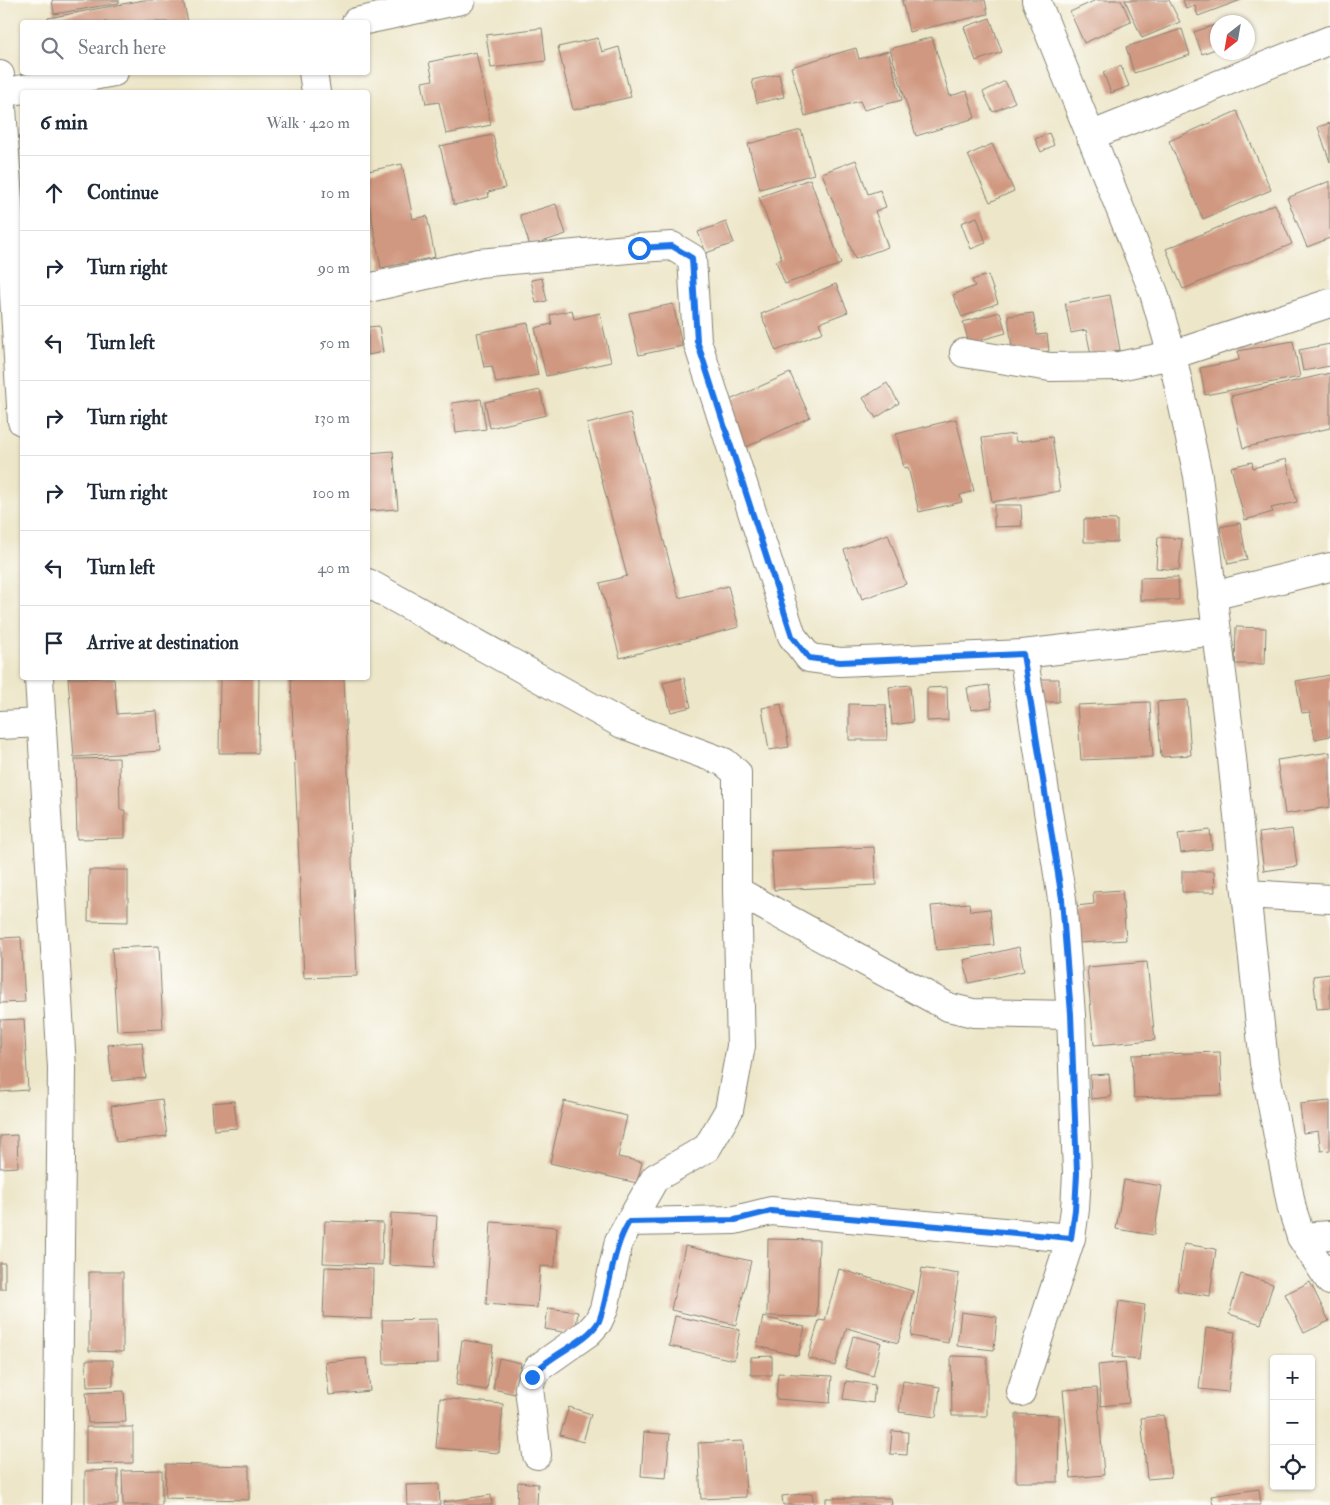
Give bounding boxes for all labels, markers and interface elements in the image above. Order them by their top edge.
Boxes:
north arrow [1210,15,1255,60]
search box [20,20,370,75]
icon: search [38,34,66,62]
text: Search here [78,36,166,60]
text: 6 min [40,109,88,136]
text: Walk · 420 m [266,113,350,133]
icon: ahead [40,179,68,207]
text: Continue [87,181,158,205]
text: 10 m [320,183,350,203]
route start [628,237,651,260]
icon: right [40,254,68,282]
text: Turn right [87,256,167,280]
text: 90 m [318,258,350,278]
icon: left [40,329,68,357]
text: Turn left [87,331,155,355]
text: 50 m [319,333,350,353]
icon: right [40,404,68,432]
text: Turn right [87,406,167,430]
text: 130 m [314,408,350,428]
icon: right [40,479,68,507]
text: Turn right [87,481,167,505]
text: 100 m [312,483,350,503]
icon: left [40,554,68,582]
text: Turn left [87,556,155,580]
text: 40 m [317,558,350,578]
icon: arrive [40,629,68,657]
text: Arrive at destination [87,631,239,655]
map controls [1270,1355,1315,1490]
button: + [1270,1355,1315,1400]
route end [521,1366,544,1389]
button: − [1270,1400,1315,1445]
button: locate [1270,1445,1315,1490]

